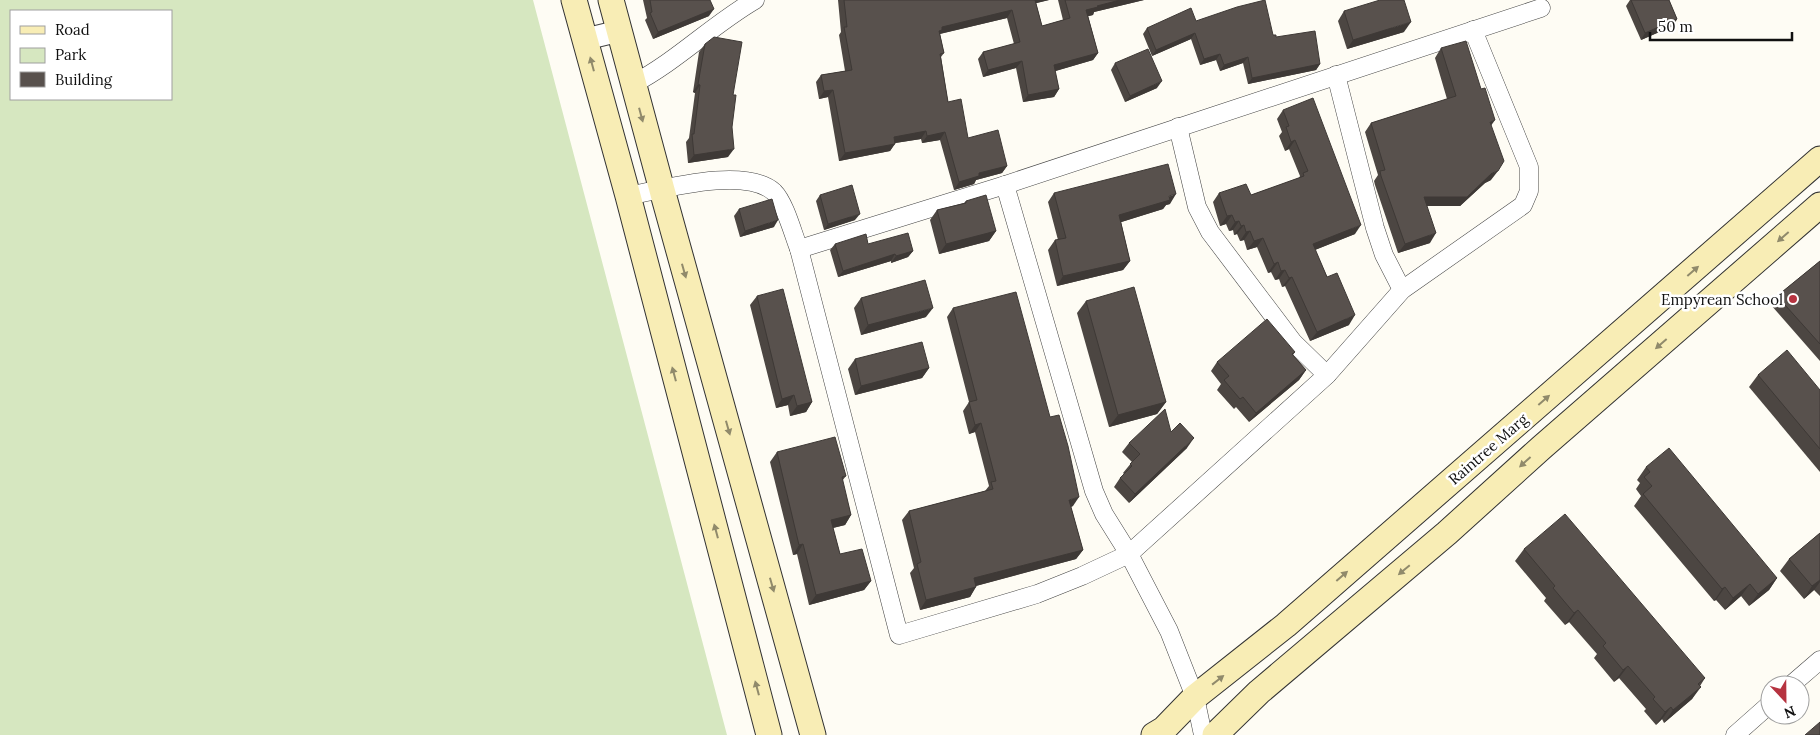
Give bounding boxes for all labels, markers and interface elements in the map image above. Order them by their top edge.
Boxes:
legend [10,10,172,100]
scale bar [1650,10,1792,42]
text: 50 m [1658,17,1693,36]
text: Road [55,20,90,39]
text: Park [55,45,86,64]
one-way arrow [588,57,596,72]
text: Building [55,70,113,89]
one-way arrow [638,107,646,122]
one-way arrow [1778,231,1790,243]
one-way arrow [681,264,689,279]
one-way arrow [1686,265,1699,276]
place label: Empyrean School [1661,290,1783,309]
marker: Empyrean School [1787,293,1799,305]
one-way arrow [1654,338,1667,349]
one-way arrow [670,366,678,381]
one-way arrow [1537,395,1550,406]
street label: Raintree Marg [1444,409,1532,489]
one-way arrow [724,420,732,436]
one-way arrow [1520,456,1532,468]
one-way arrow [712,523,720,538]
one-way arrow [1397,564,1410,575]
one-way arrow [1336,570,1348,582]
one-way arrow [768,577,776,592]
one-way arrow [1211,675,1224,686]
north arrow [1760,675,1810,725]
one-way arrow [753,680,761,695]
text: N [1781,702,1798,722]

